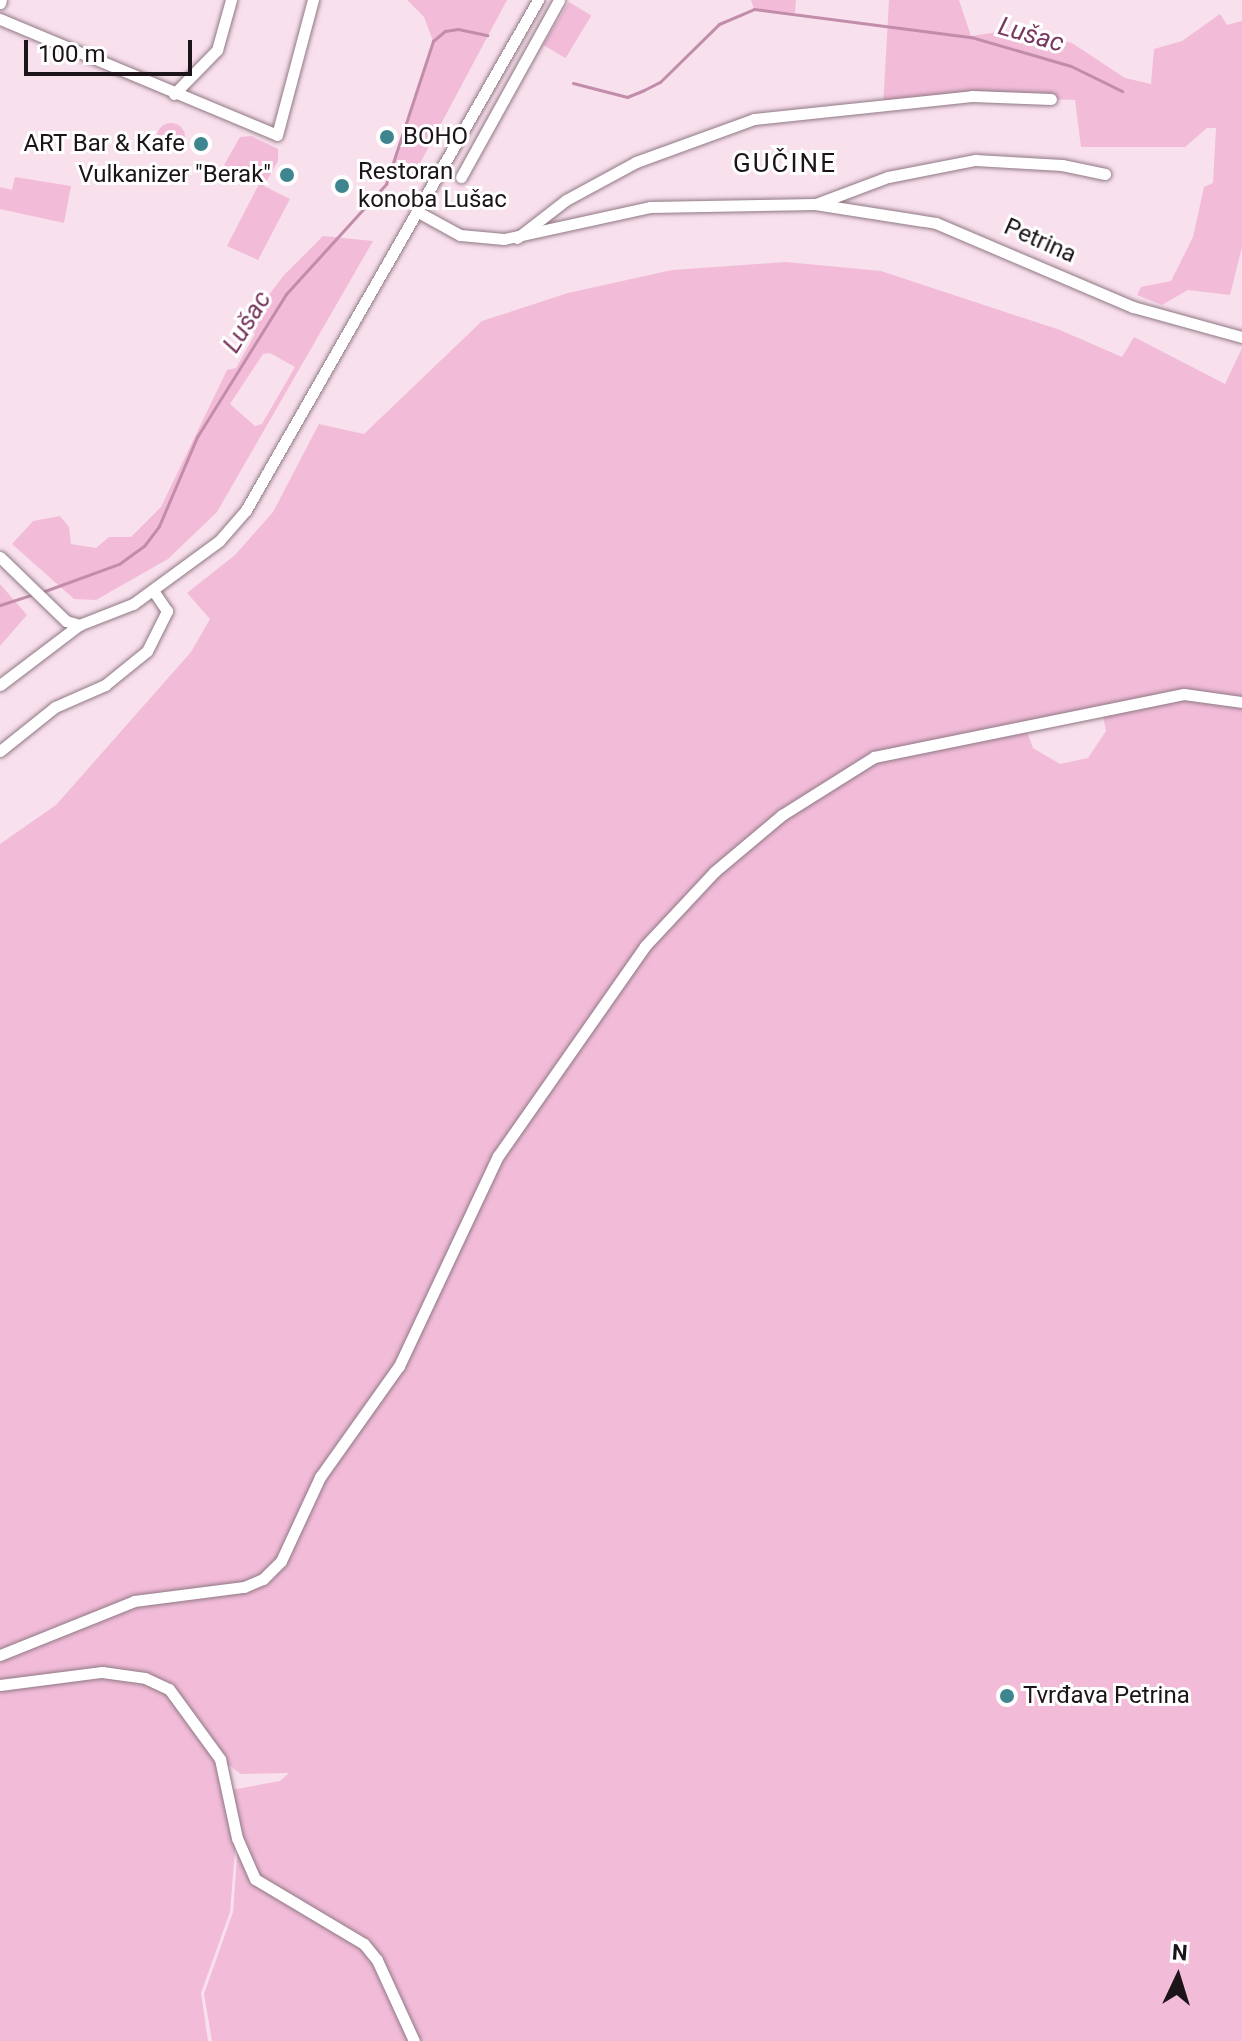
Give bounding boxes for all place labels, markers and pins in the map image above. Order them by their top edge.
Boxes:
place label: BOHO [403,123,468,151]
marker: BOHO [378,128,396,146]
place label: ART Bar & Кafe [23,130,185,158]
marker: ART Bar & Кafe [192,135,210,153]
place label: Restoran konoba Lušac [358,158,507,214]
place label: Vulkanizer "Berak" [78,161,271,189]
marker: Vulkanizer "Berak" [278,166,296,184]
marker: Restoran konoba Lušac [333,177,351,195]
place label: Tvrđava Petrina [1023,1682,1190,1710]
marker: Tvrđava Petrina [998,1687,1016,1705]

